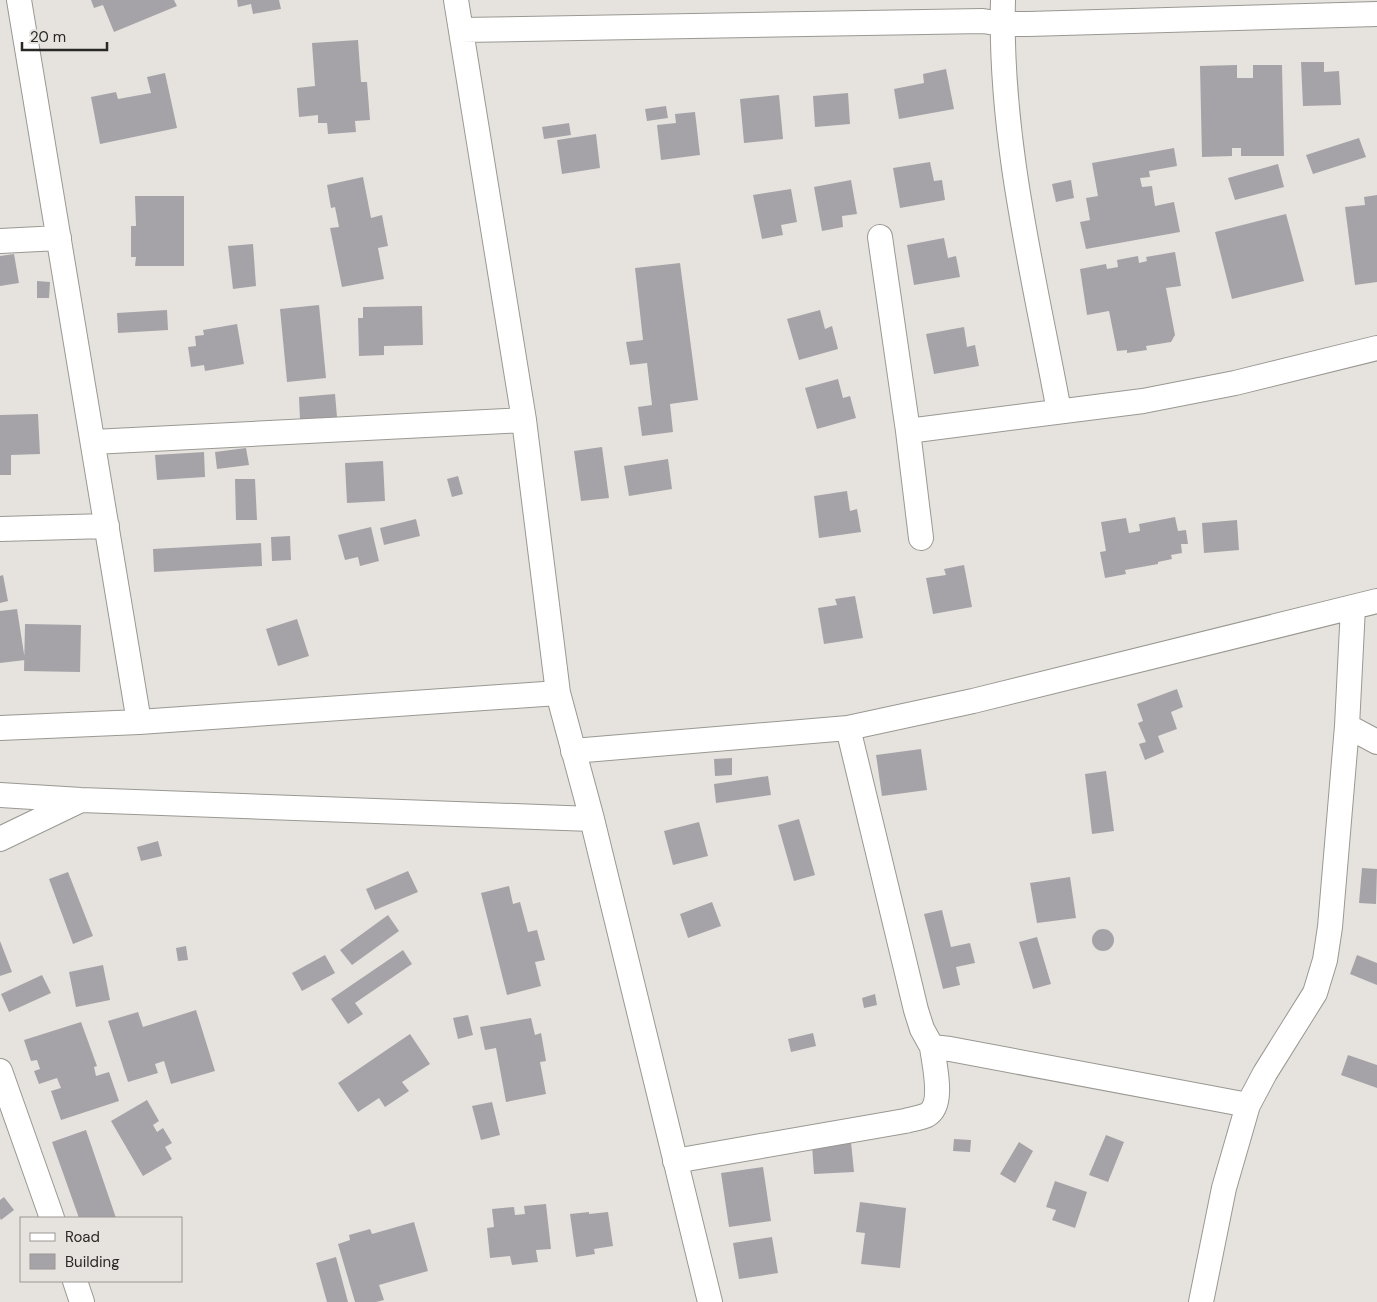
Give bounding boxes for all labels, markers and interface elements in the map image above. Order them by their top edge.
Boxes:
scale bar [22,20,108,52]
text: 20 m [30,27,66,47]
legend [20,1217,182,1282]
text: Road [65,1227,100,1247]
text: Building [65,1252,120,1272]

